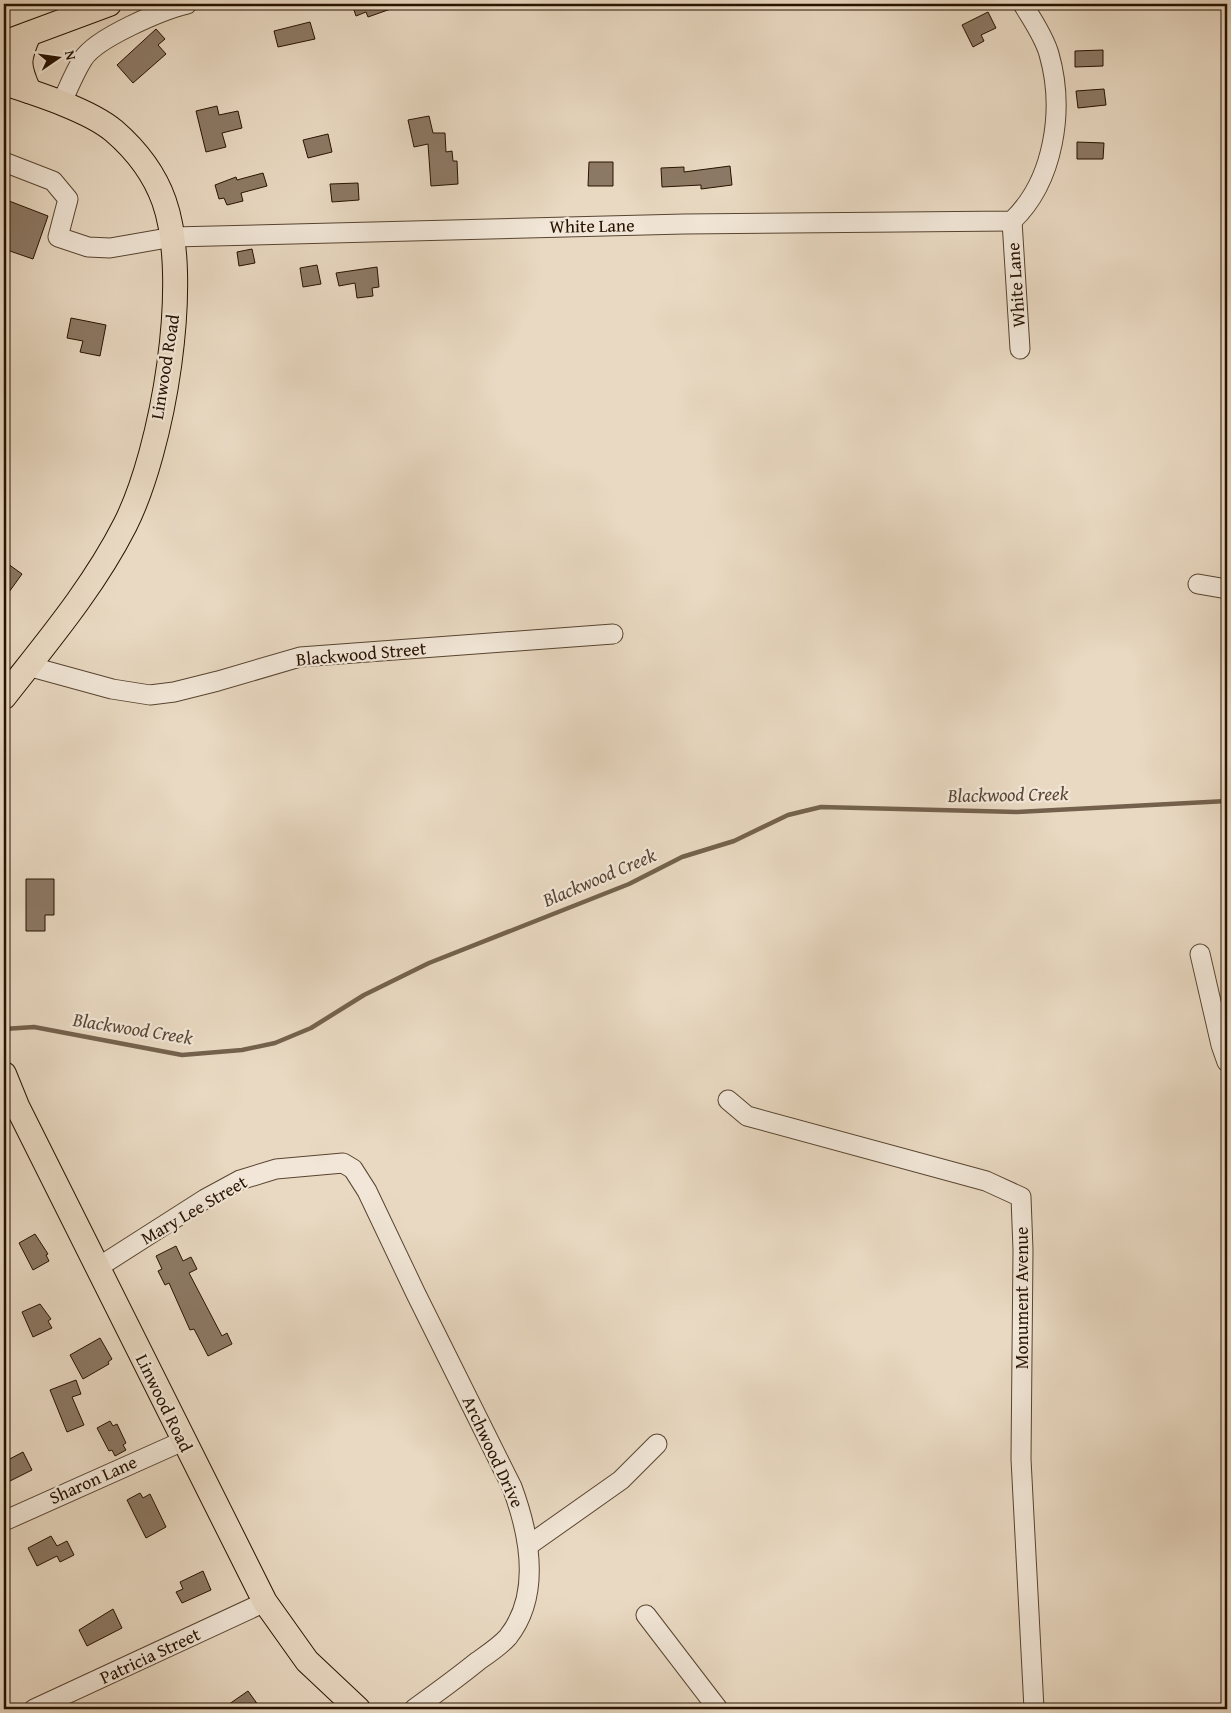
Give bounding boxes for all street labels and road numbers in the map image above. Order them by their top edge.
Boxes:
street label: White Lane [549,211,635,240]
street label: White Lane [999,242,1032,328]
street label: Linwood Road [143,312,186,421]
street label: Blackwood Street [295,634,428,673]
street label: Mary Lee Street [136,1168,252,1251]
street label: Monument Avenue [1008,1227,1035,1369]
street label: Linwood Road [129,1349,200,1457]
street label: Archwood Drive [456,1391,531,1512]
street label: Sharon Lane [45,1448,141,1511]
street label: Patricia Street [95,1620,205,1691]

